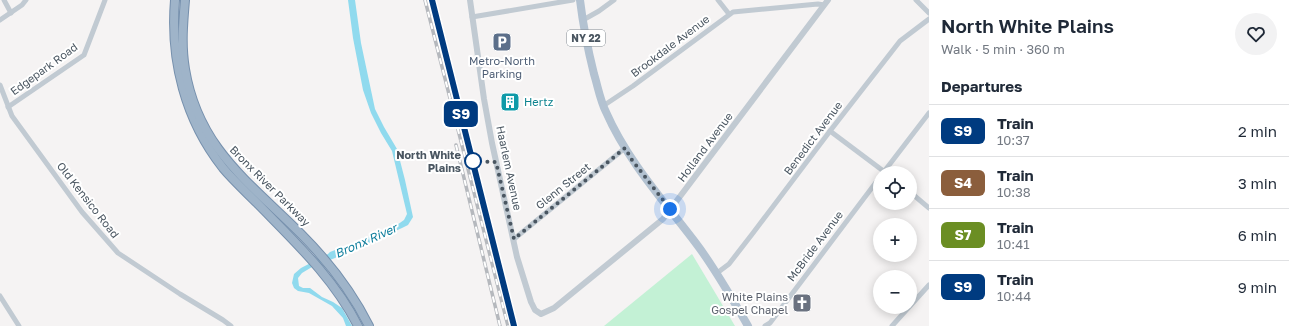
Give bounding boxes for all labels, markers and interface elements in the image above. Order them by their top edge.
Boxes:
street label: Brookdale Avenue [628,12,712,79]
button: heart [1235,13,1277,55]
text: North White Plains [941,14,1114,37]
road number: NY 22 [567,30,605,46]
parking icon: Metro-North Parking [491,31,513,53]
street label: Edgepark Road [8,40,80,97]
text: Walk · 5 min · 360 m [941,41,1065,57]
place label: Metro-North Parking [469,54,535,80]
text: Departures [941,77,1022,95]
building icon: Hertz [499,91,521,113]
place label: Hertz [524,95,554,108]
street label: Benedict Avenue [781,98,844,177]
line badge: S9 [443,101,479,127]
text: S9 [452,105,470,122]
street label: Holland Avenue [674,110,735,184]
text: Train [997,114,1034,132]
text: S9 [954,122,972,139]
text: 2 min [1238,122,1277,140]
street label: Haarlem Avenue [494,124,525,211]
text: 10:37 [997,132,1030,148]
street label: Bronx River Parkway [227,143,313,229]
place label: North White Plains [396,148,461,174]
marker: North White Plains [464,152,482,170]
street label: Old Kensico Road [55,159,122,240]
street label: Glenn Street [533,160,593,212]
map controls [873,166,917,314]
button: locate [873,166,917,210]
text: Train [997,166,1034,184]
text: S4 [954,174,972,191]
text: 3 min [1238,174,1277,192]
text: 10:38 [997,184,1031,200]
your location [660,199,680,219]
street label: McBride Avenue [784,208,845,283]
button: + [873,218,917,262]
text: Train [997,218,1034,236]
water label: Bronx River [332,219,401,261]
text: S7 [954,226,972,243]
text: 6 min [1238,226,1277,244]
text: 10:41 [997,236,1030,252]
button: − [873,270,917,314]
text: Train [997,270,1034,288]
text: S9 [954,278,972,295]
text: 9 min [1238,278,1277,296]
text: 10:44 [997,288,1031,304]
place label: White Plains Gospel Chapel [711,290,788,316]
church icon: White Plains Gospel Chapel [791,292,813,314]

